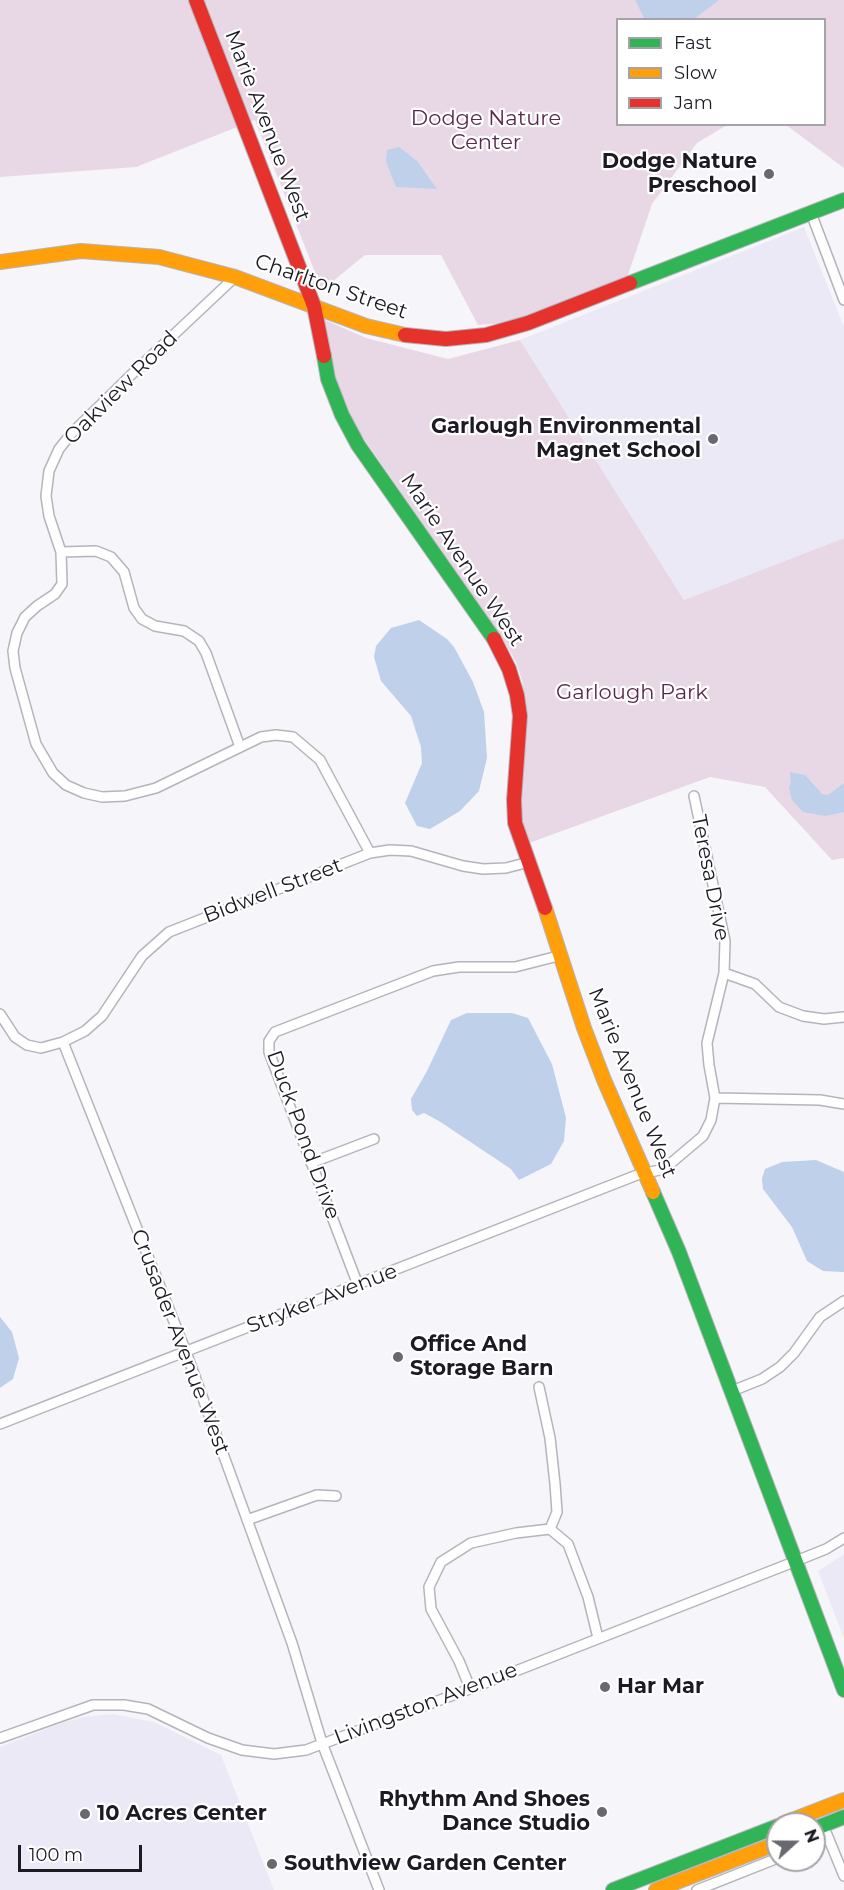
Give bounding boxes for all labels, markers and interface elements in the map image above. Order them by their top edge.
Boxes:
legend [616,18,826,126]
street label: Marie Avenue West [219,27,315,225]
text: Fast [674,32,712,54]
text: Slow [674,62,717,84]
text: Jam [674,92,713,114]
park label: Dodge Nature Center [411,106,561,156]
place label: Dodge Nature Preschool [602,149,757,199]
marker: Dodge Nature Preschool [762,167,776,181]
street label: Charlton Street [251,249,411,325]
street label: Oakview Road [59,326,183,450]
place label: Garlough Environmental Magnet School [431,414,701,464]
marker: Garlough Environmental Magnet School [706,432,720,446]
street label: Marie Avenue West [395,469,529,651]
park label: Garlough Park [556,680,708,706]
street label: Teresa Drive [685,813,735,943]
street label: Bidwell Street [200,853,346,929]
street label: Marie Avenue West [582,984,682,1182]
street label: Duck Pond Drive [261,1047,345,1223]
street label: Crusader Avenue West [125,1226,235,1458]
street label: Stryker Avenue [243,1259,401,1339]
place label: Office And Storage Barn [410,1332,554,1382]
marker: Office And Storage Barn [391,1350,405,1364]
street label: Livingston Avenue [331,1657,521,1751]
place label: Har Mar [617,1674,704,1700]
marker: Har Mar [598,1680,612,1694]
place label: Rhythm And Shoes Dance Studio [379,1787,590,1837]
place label: 10 Acres Center [97,1801,267,1827]
marker: Rhythm And Shoes Dance Studio [595,1805,609,1819]
marker: 10 Acres Center [78,1807,92,1821]
north arrow [766,1812,826,1872]
text: N [800,1827,823,1846]
scale bar [21,1833,146,1871]
text: 100 m [29,1844,83,1866]
place label: Southview Garden Center [284,1851,566,1877]
marker: Southview Garden Center [265,1857,279,1871]

